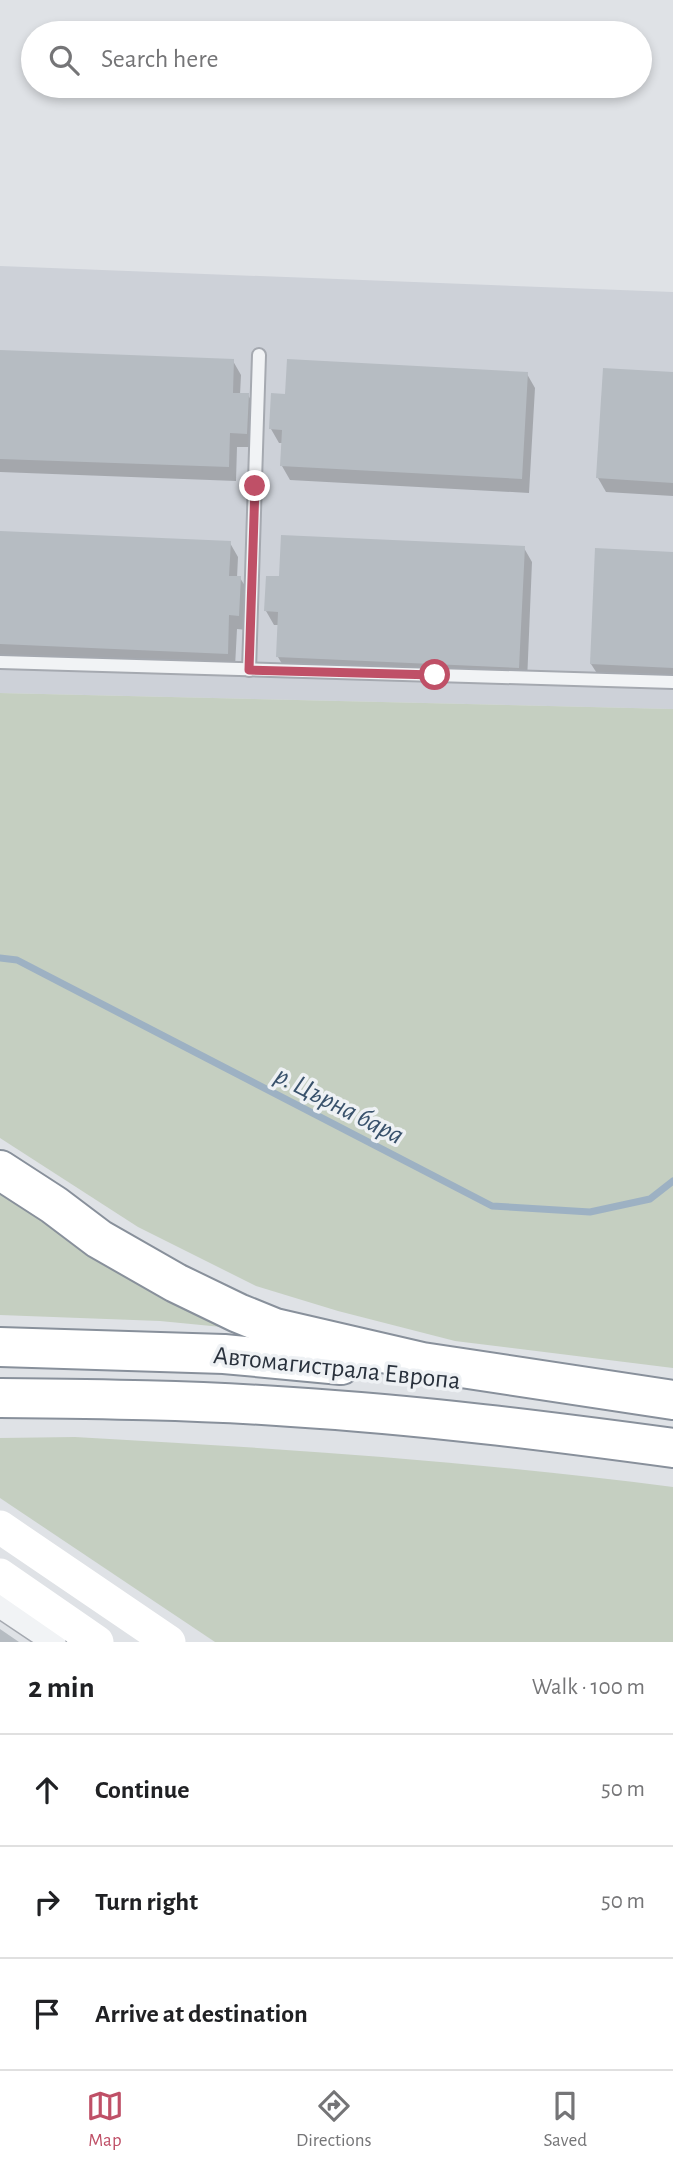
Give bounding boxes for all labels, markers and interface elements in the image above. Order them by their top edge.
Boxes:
search box [21,21,652,98]
icon: search [45,41,83,79]
text: Search here [101,46,219,72]
route end [239,470,270,501]
route start [419,659,450,690]
water label: р. Църна бара [270,1061,408,1150]
street label: Автомагистрала Европа [212,1342,462,1394]
text: 2 min [28,1673,95,1703]
text: Walk · 100 m [532,1676,645,1699]
icon: ahead [28,1771,66,1809]
text: Continue [95,1777,190,1803]
text: 50 m [601,1778,645,1801]
icon: right [28,1883,66,1921]
text: Turn right [95,1889,198,1915]
text: 50 m [601,1890,645,1913]
icon: arrive [28,1995,66,2033]
text: Arrive at destination [95,2001,308,2027]
tab: Map [86,2087,124,2152]
tab: Directions [296,2087,372,2152]
tab: Saved [544,2087,587,2152]

